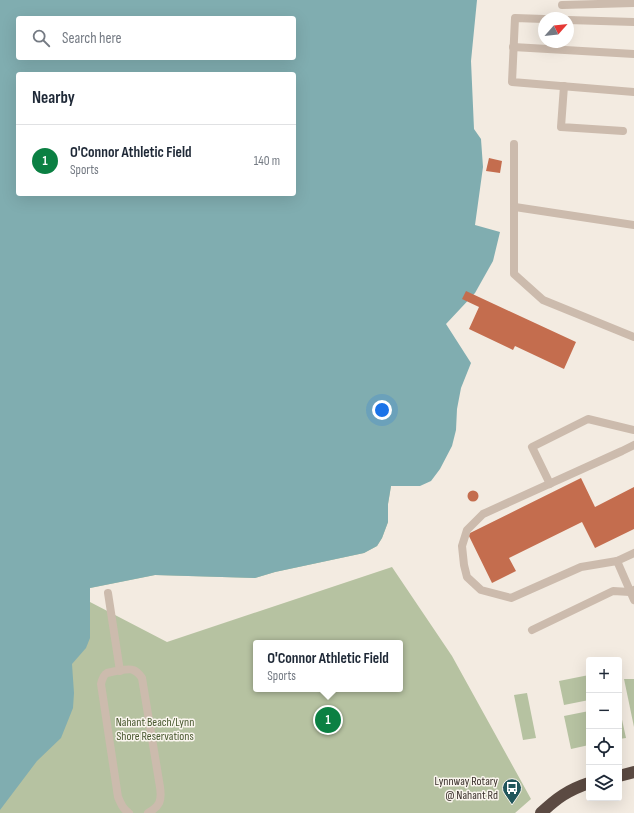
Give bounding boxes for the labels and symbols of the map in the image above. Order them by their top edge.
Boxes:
north arrow [538,12,574,48]
your location [372,400,392,420]
pin: 1 [315,705,341,735]
park label: Nahant Beach/Lynn Shore Reservations [116,715,194,744]
place label: Lynnway Rotary @ Nahant Rd [435,774,498,803]
bus stop icon: Lynnway Rotary @ Nahant Rd [501,777,523,805]

